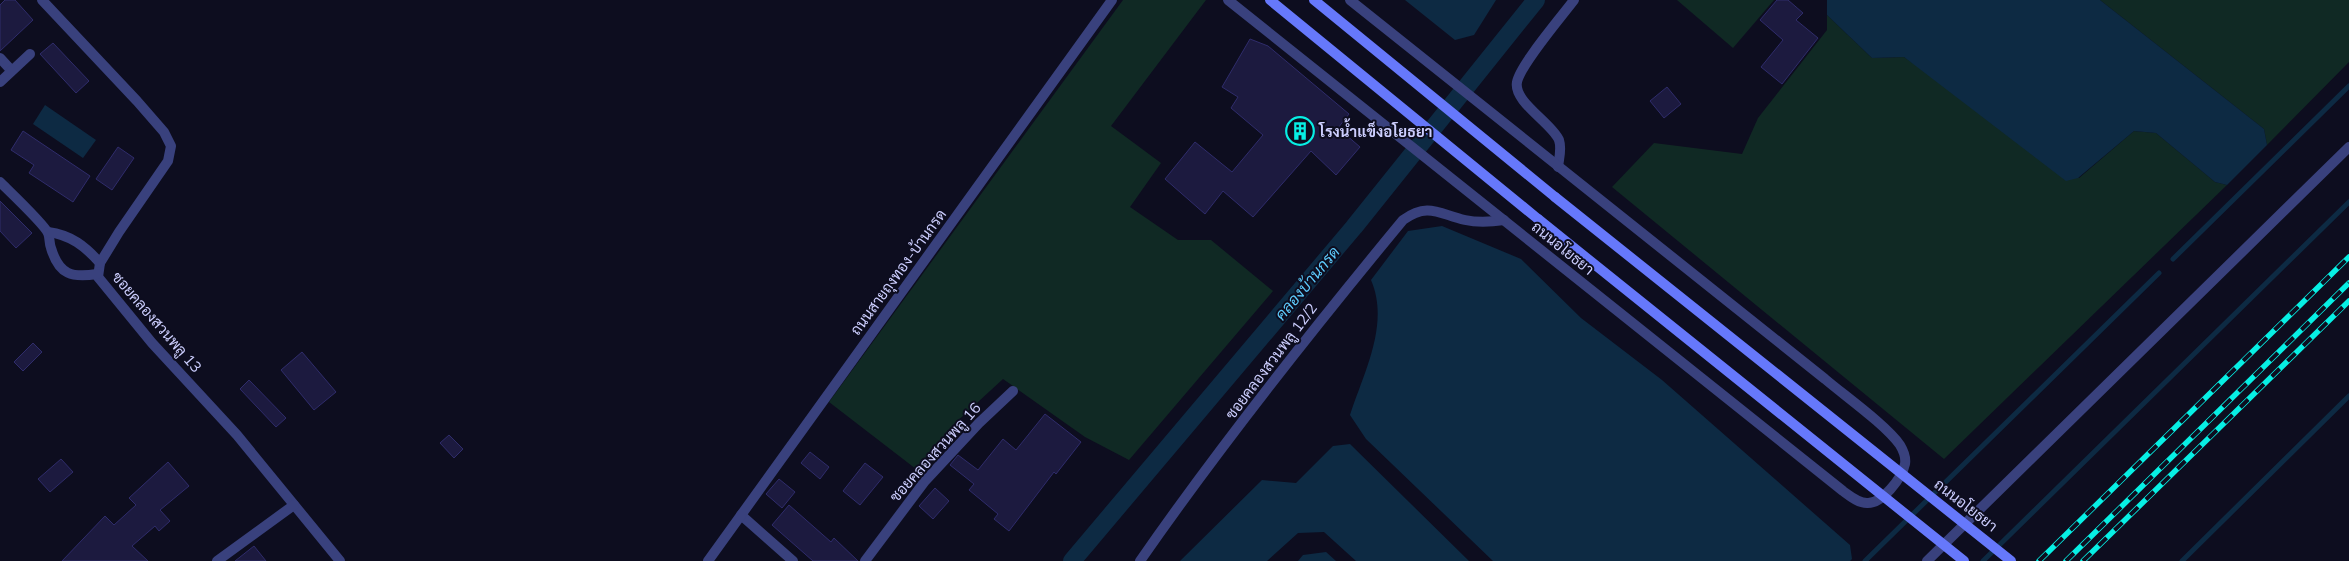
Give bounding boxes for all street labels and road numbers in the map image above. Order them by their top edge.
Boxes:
street label: ถนนสายถุงทอง-บ้านกรด [846,205,952,340]
street label: ถนนอโยธยา [1528,217,1598,279]
street label: ซอยคลองสวนพลู 13 [107,268,206,377]
street label: ซอยคลองสวนพลู 12/2 [1221,299,1322,423]
street label: ซอยคลองสวนพลู 16 [885,398,985,506]
street label: ถนนอโยธยา [1931,474,2001,536]

